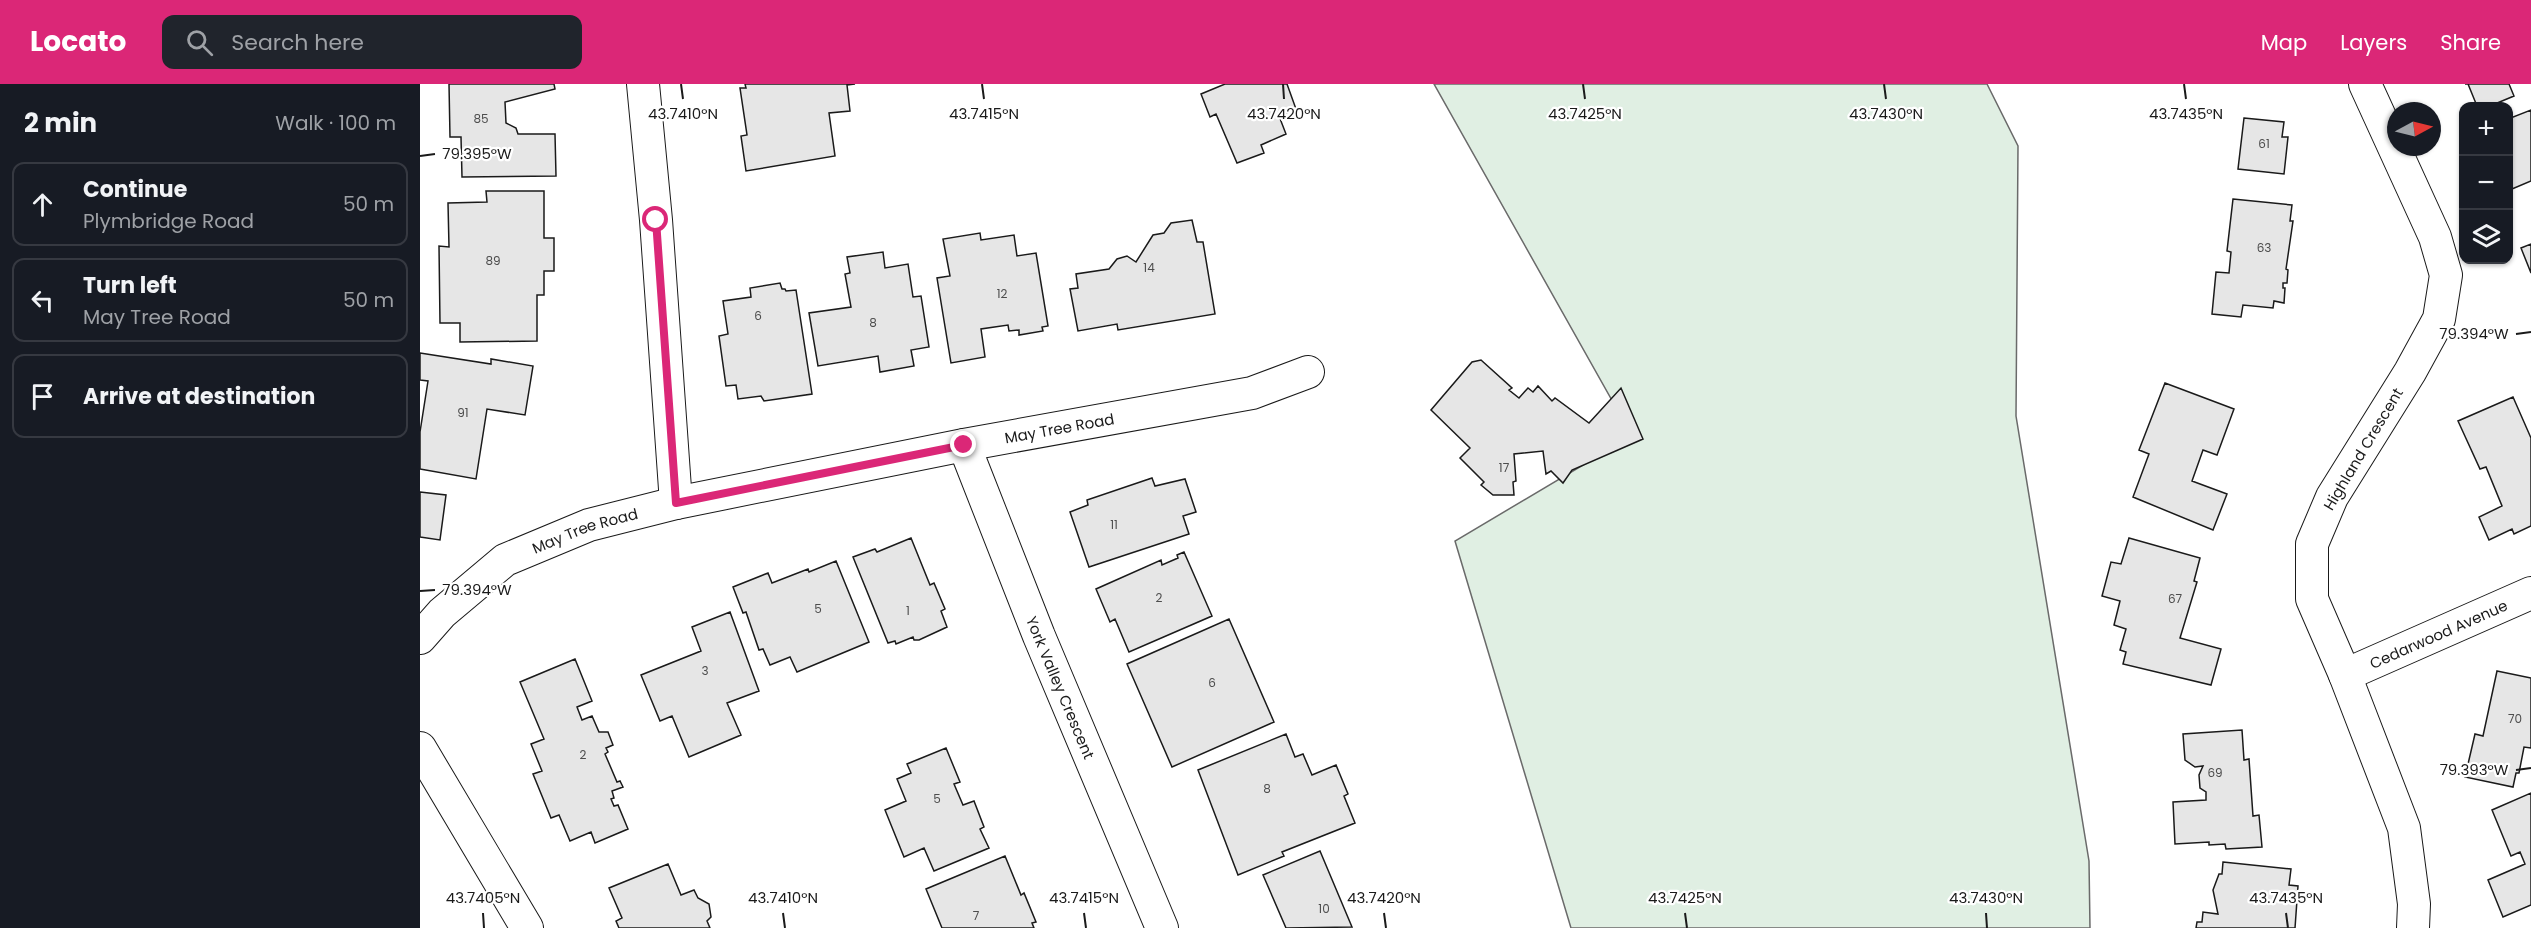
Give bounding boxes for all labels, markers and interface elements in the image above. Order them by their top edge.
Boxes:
search box [162,15,582,69]
text: Locato [30,22,126,61]
icon: search [183,26,216,59]
text: Search here [231,27,364,58]
text: Map [2261,28,2307,57]
text: Layers [2340,28,2407,57]
text: Share [2440,28,2501,57]
north arrow [2387,102,2441,156]
map controls [2459,102,2513,264]
button: + [2459,102,2513,156]
text: 43.7410°N [648,103,718,124]
text: 43.7415°N [949,103,1019,124]
text: 43.7420°N [1247,103,1321,124]
text: 43.7425°N [1548,103,1622,124]
text: 43.7430°N [1849,103,1923,124]
text: 43.7435°N [2149,103,2223,124]
text: 2 min [24,105,97,141]
text: Walk · 100 m [275,109,396,137]
house number: 85 [473,110,489,127]
house number: 61 [2258,135,2270,152]
text: 79.395°W [442,143,512,164]
button: − [2459,156,2513,210]
text: Continue [83,174,187,205]
icon: ahead [26,188,59,221]
text: 50 m [343,190,394,218]
route start [642,206,668,232]
text: Plymbridge Road [83,207,254,235]
button: layers [2459,210,2513,264]
house number: 63 [2257,239,2271,256]
house number: 89 [485,252,501,269]
house number: 14 [1143,259,1155,276]
text: Turn left [83,270,177,301]
icon: left [26,284,59,317]
house number: 12 [997,285,1007,302]
text: 50 m [343,286,394,314]
text: May Tree Road [83,303,231,331]
house number: 6 [754,307,762,324]
house number: 8 [869,314,877,331]
text: 79.394°W [2439,323,2509,344]
icon: arrive [26,380,59,413]
text: Arrive at destination [83,381,315,412]
street label: Highland Crescent [2318,384,2408,514]
house number: 91 [457,404,469,421]
street label: May Tree Road [1003,408,1116,448]
route end [950,431,976,457]
house number: 17 [1499,459,1510,476]
street label: May Tree Road [529,503,640,558]
house number: 11 [1110,516,1118,533]
text: 79.394°W [442,579,512,600]
house number: 2 [1156,589,1163,606]
house number: 67 [2168,590,2183,607]
street label: Cedarwood Avenue [2366,594,2511,673]
house number: 5 [814,600,822,617]
house number: 1 [906,602,910,619]
street label: York Valley Crescent [1022,613,1100,762]
house number: 3 [701,662,709,679]
house number: 6 [1208,674,1216,691]
house number: 70 [2508,710,2522,727]
house number: 2 [580,746,587,763]
text: 79.393°W [2440,759,2509,780]
house number: 69 [2207,764,2223,781]
house number: 8 [1263,780,1271,797]
house number: 5 [933,790,941,807]
text: 43.7405°N [446,887,520,908]
text: 43.7410°N [748,887,818,908]
text: 43.7415°N [1049,887,1119,908]
text: 43.7420°N [1347,887,1421,908]
text: 43.7425°N [1648,887,1722,908]
text: 43.7430°N [1949,887,2023,908]
text: 43.7435°N [2249,887,2323,908]
house number: 10 [1318,900,1330,917]
house number: 7 [973,907,980,924]

